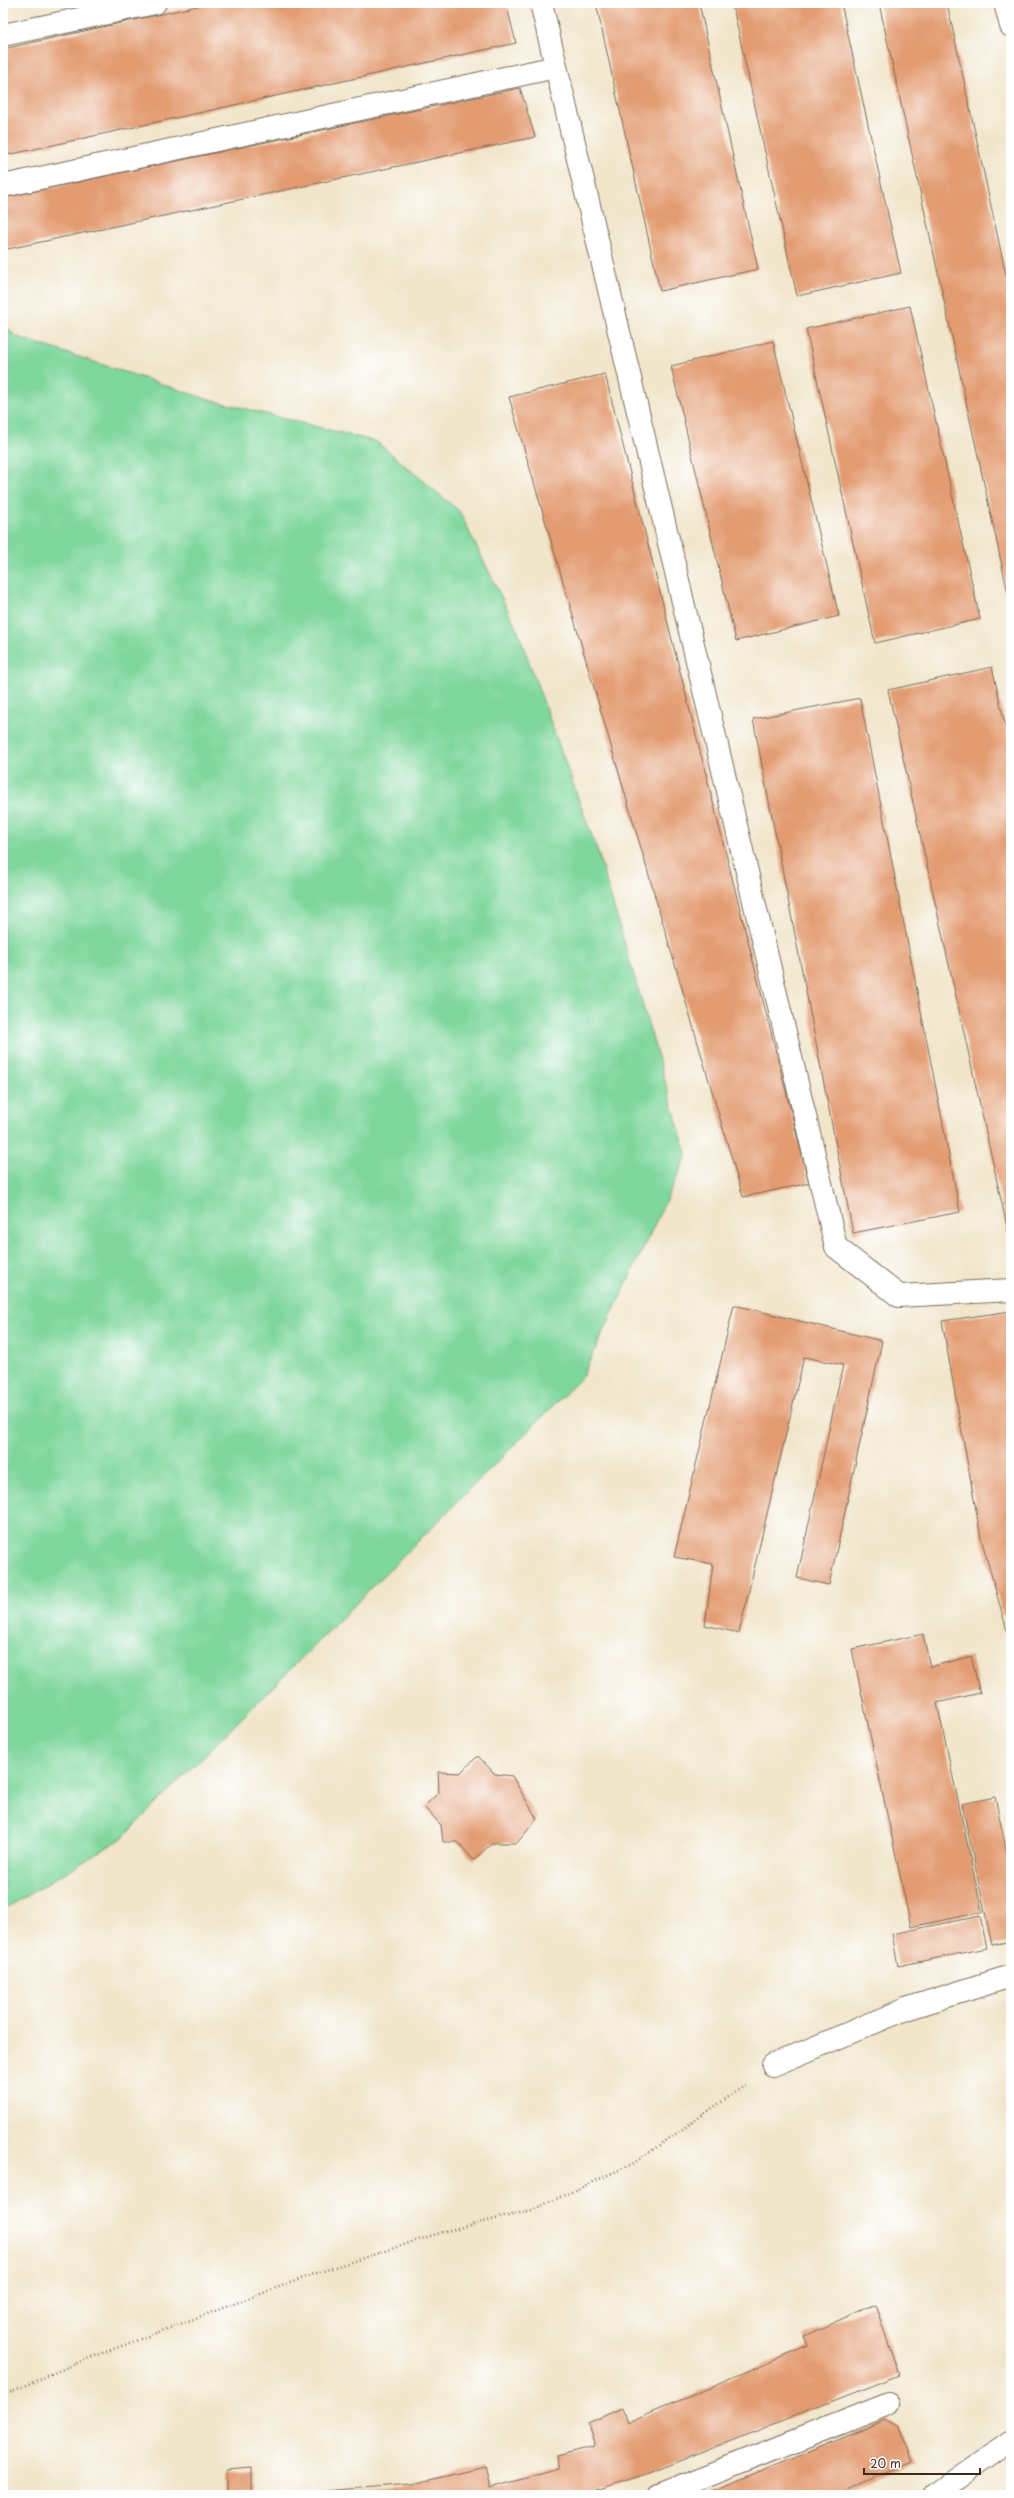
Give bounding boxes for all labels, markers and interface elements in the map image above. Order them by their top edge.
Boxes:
scale bar [864,2450,980,2476]
text: 20 m [870,2454,901,2472]

